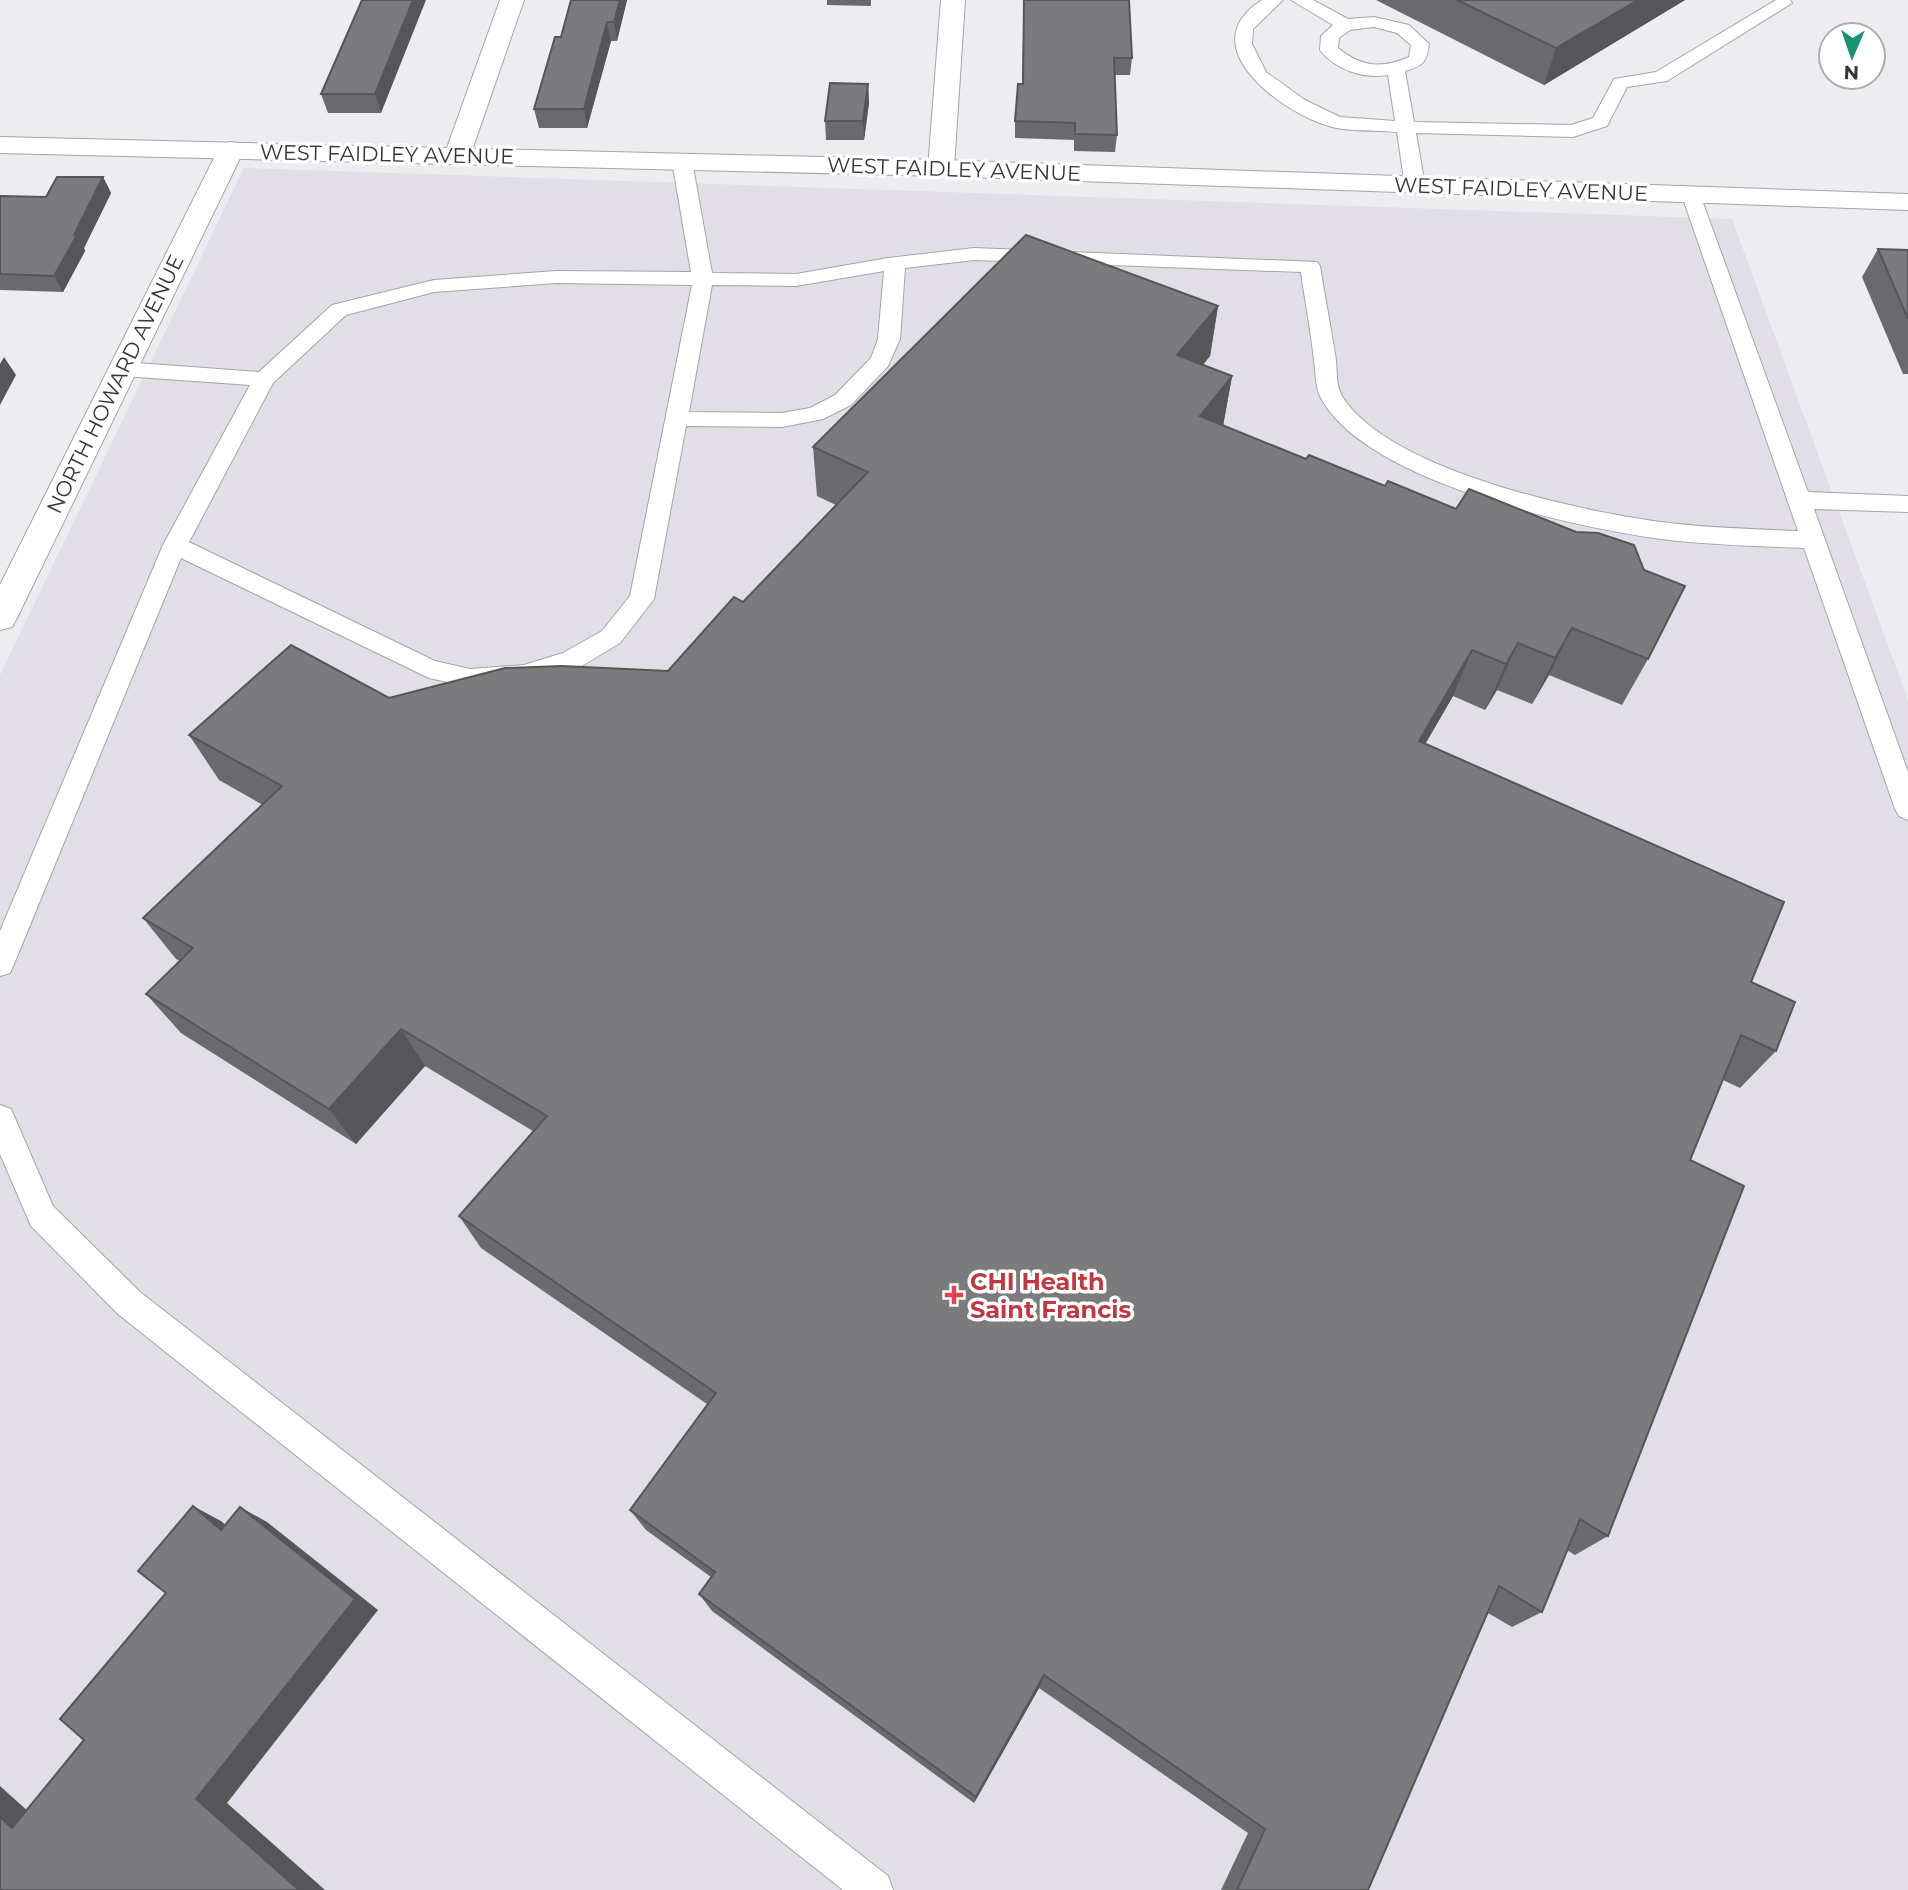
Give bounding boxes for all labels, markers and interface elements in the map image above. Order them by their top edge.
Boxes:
north arrow [1817,21,1887,91]
text: N [1843,61,1860,84]
street label: WEST FAIDLEY AVENUE [260,139,514,169]
street label: WEST FAIDLEY AVENUE [827,152,1081,186]
street label: WEST FAIDLEY AVENUE [1394,172,1648,206]
street label: NORTH HOWARD AVENUE [41,251,189,517]
place label: CHI Health Saint Francis [970,1267,1131,1324]
marker: CHI Health Saint Francis [944,1285,964,1305]

